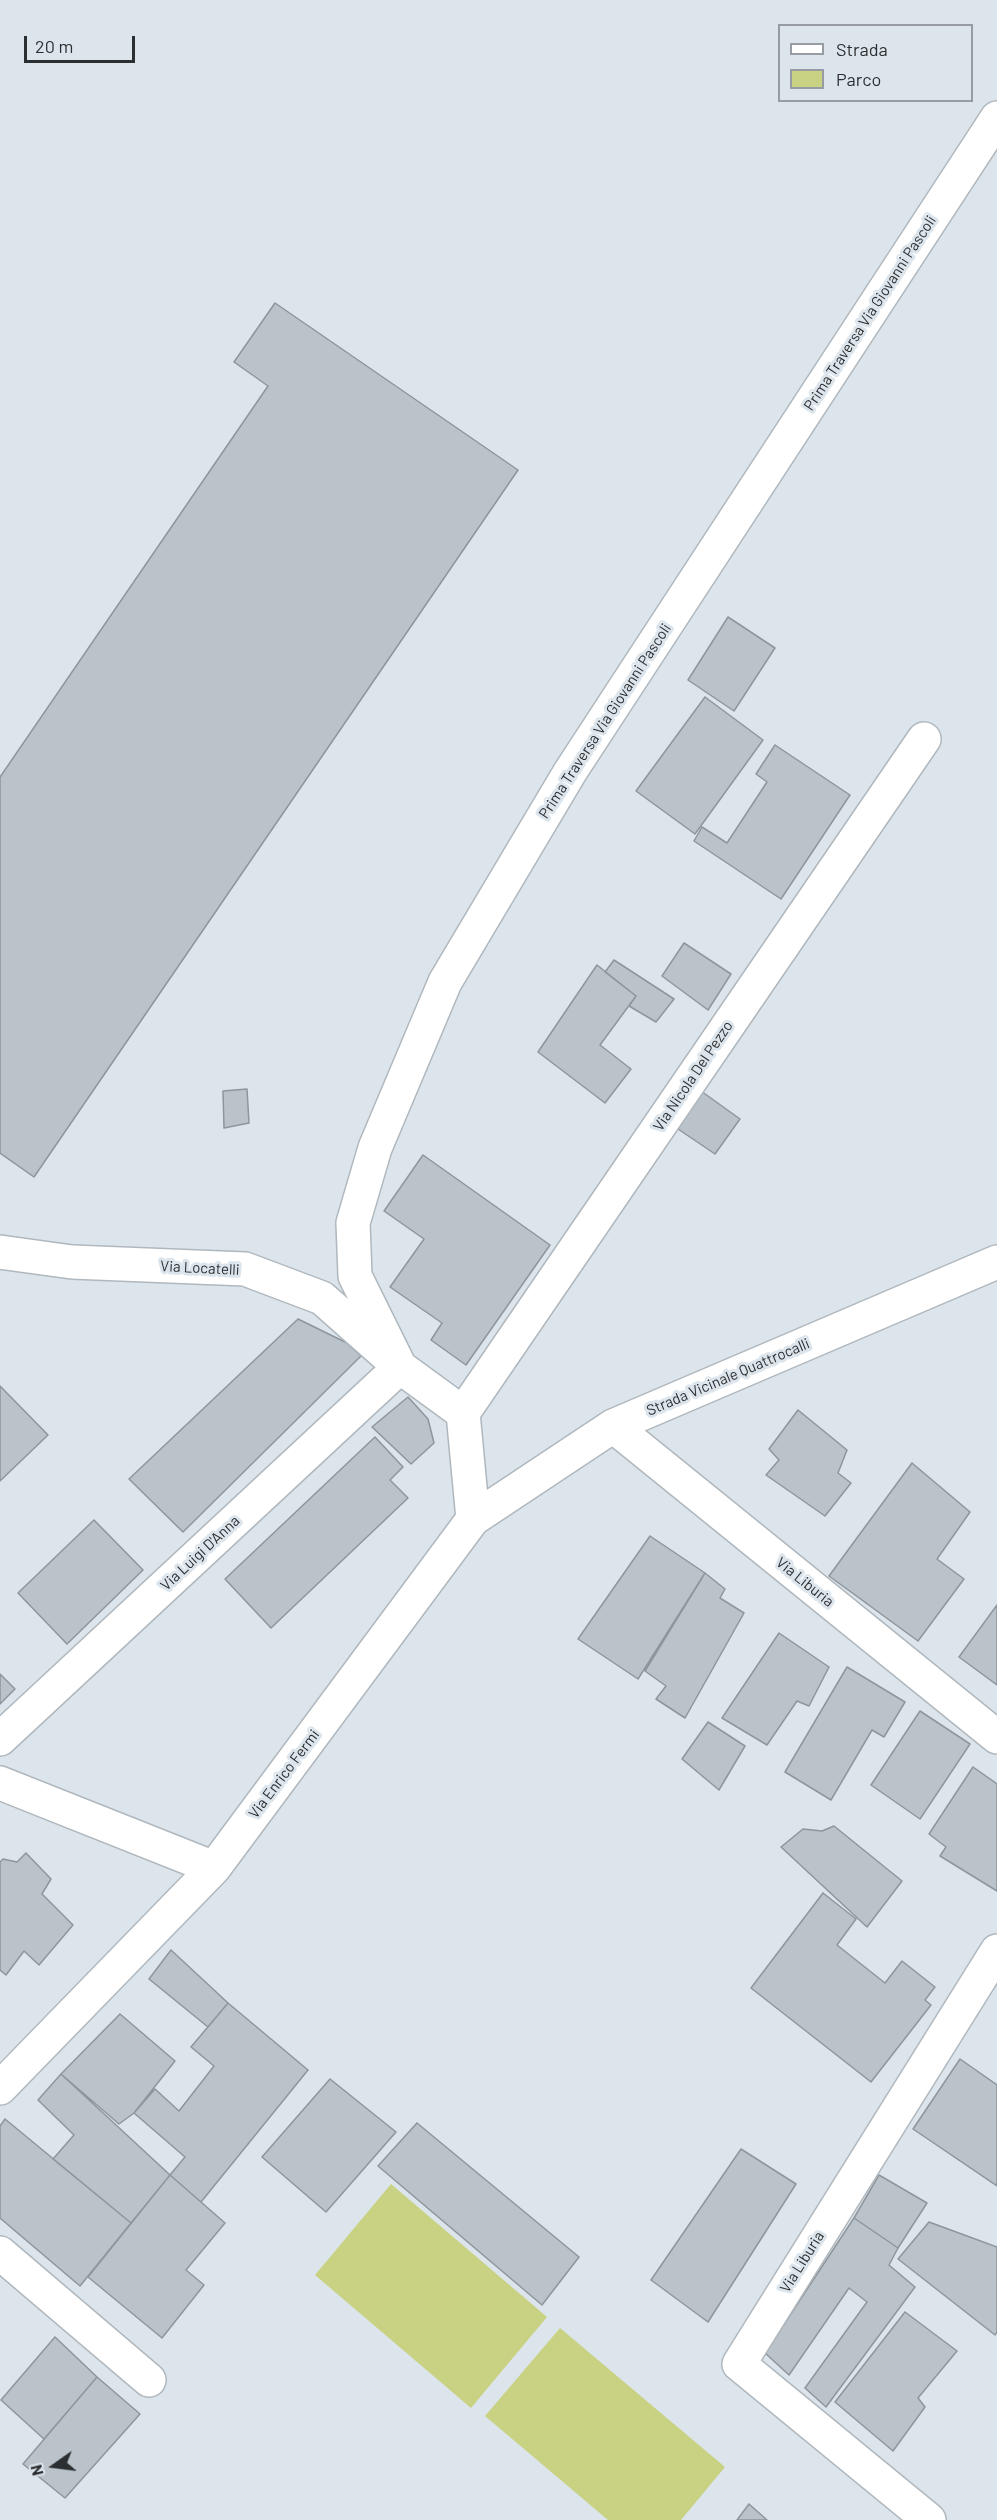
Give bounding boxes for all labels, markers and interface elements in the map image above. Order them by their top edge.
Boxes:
scale bar [27,24,138,62]
legend [778,24,973,102]
text: 20 m [35,35,73,57]
text: Strada [836,38,888,60]
text: Parco [836,68,881,90]
street label: Prima Traversa Via Giovanni Pascoli [800,212,940,414]
street label: Prima Traversa Via Giovanni Pascoli [535,620,675,822]
street label: Via Nicola Del Pezzo [649,1017,737,1135]
street label: Via Locatelli [160,1257,240,1279]
street label: Strada Vicinale Quattrocalli [644,1334,812,1420]
street label: Via Luigi D'Anna [157,1512,243,1594]
street label: Via Liburia [773,1553,837,1611]
street label: Via Enrico Fermi [245,1726,323,1822]
street label: Via Liburia [776,2228,828,2296]
north arrow [24,2436,84,2496]
text: N [26,2463,47,2478]

